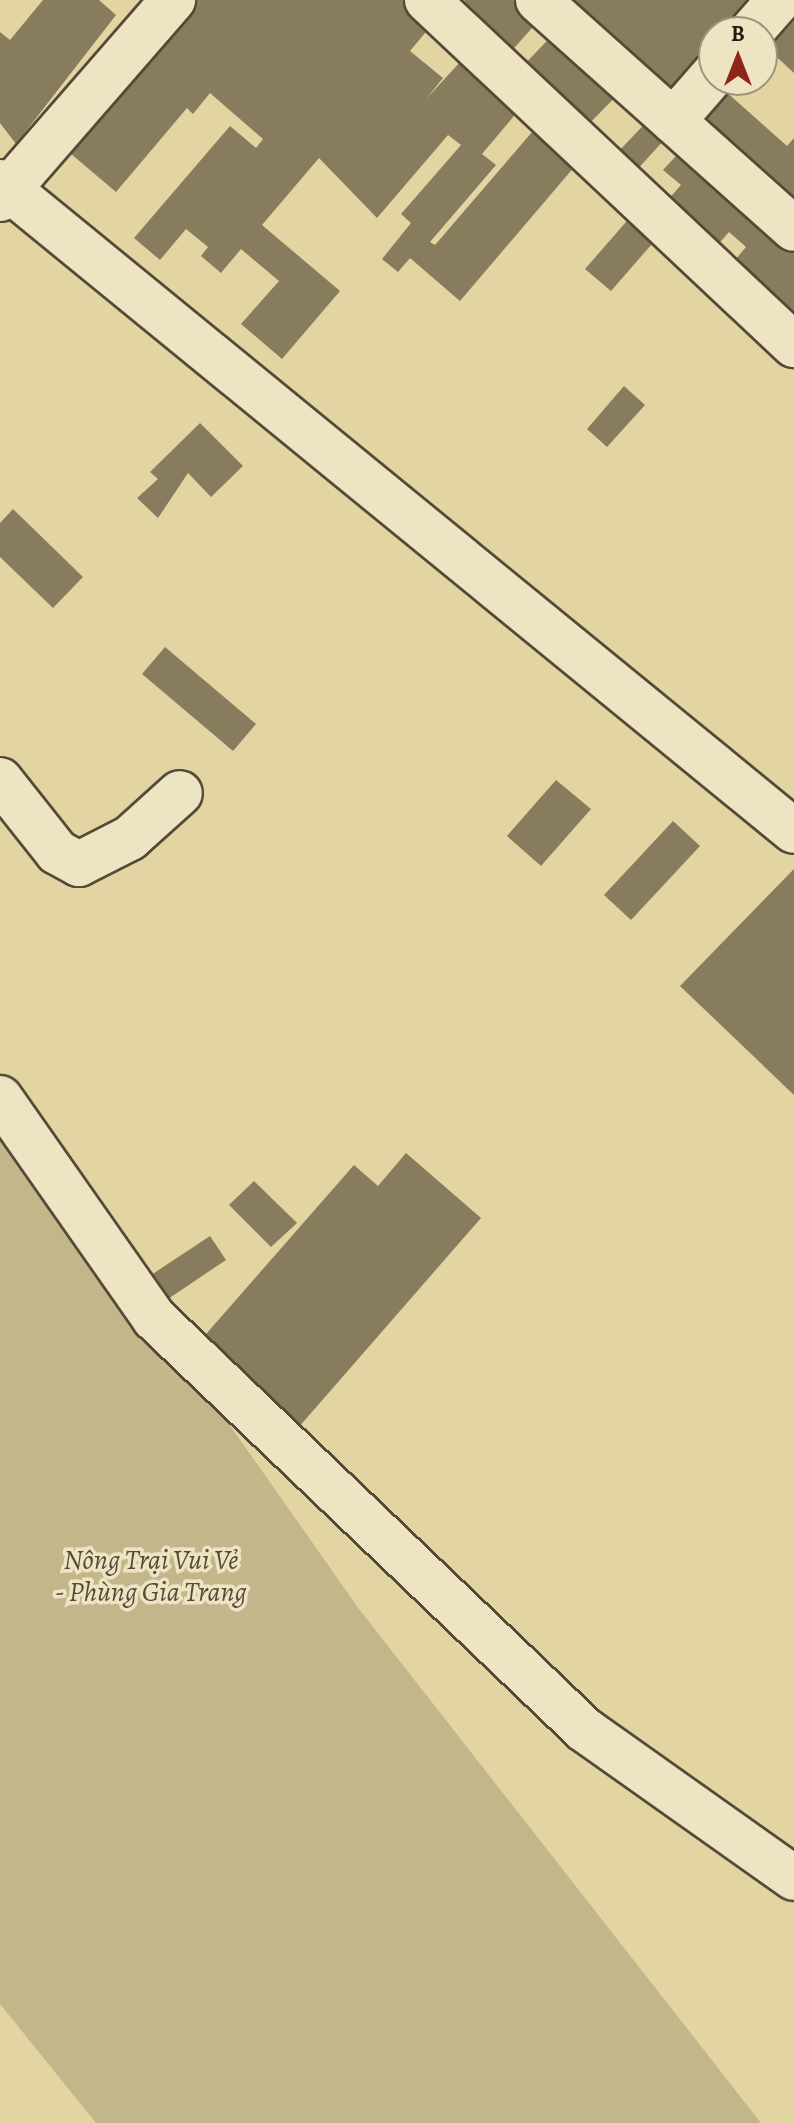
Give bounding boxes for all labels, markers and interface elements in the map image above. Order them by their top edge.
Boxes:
north arrow [698,16,778,96]
text: B [731,19,745,49]
park label: Nông Trại Vui Vẻ - Phùng Gia Trang [55,1543,247,1609]

